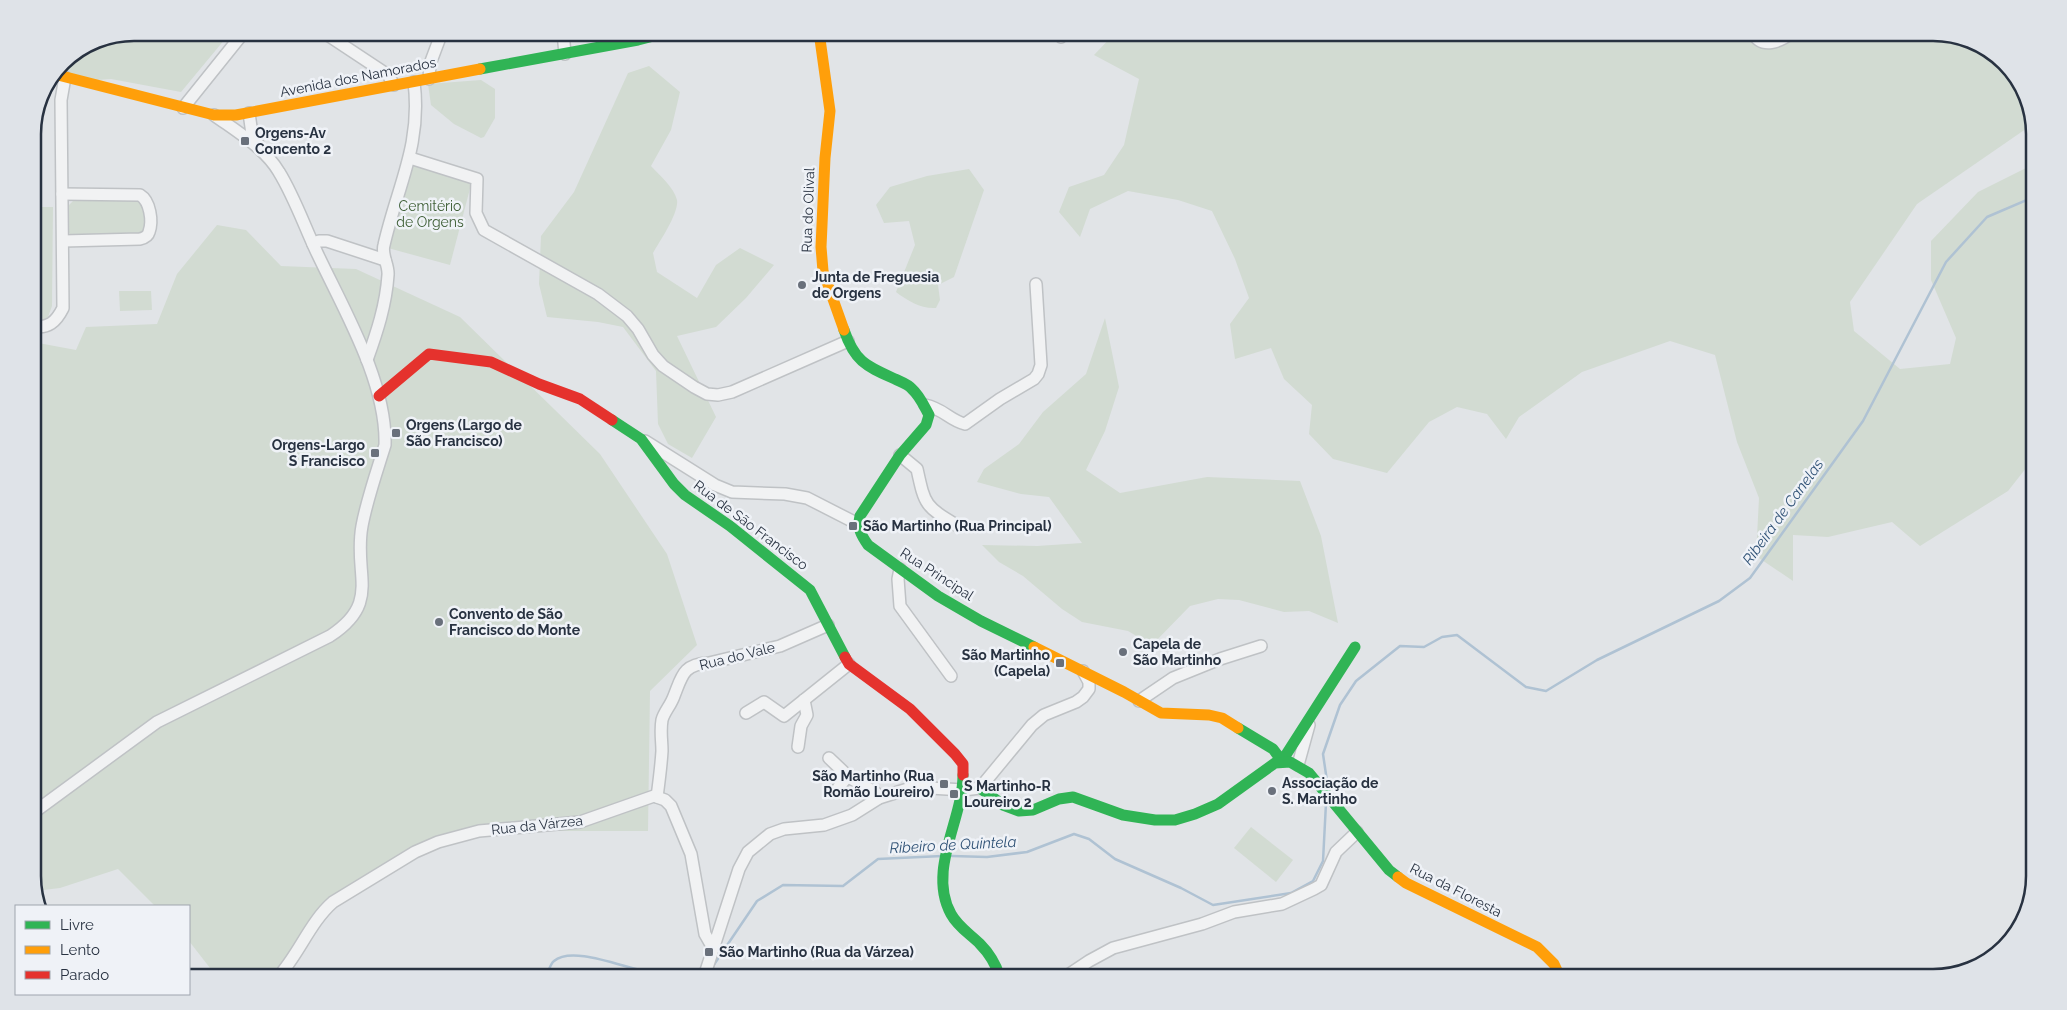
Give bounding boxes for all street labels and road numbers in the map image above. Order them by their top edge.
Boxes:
street label: Avenida dos Namorados [279,54,438,100]
street label: Rua do Olival [799,167,817,253]
street label: Rua de São Francisco [691,477,811,573]
street label: Rua Principal [897,544,977,604]
street label: Rua do Vale [698,639,776,673]
street label: Rua da Várzea [490,812,584,838]
street label: Rua da Floresta [1407,860,1505,920]

